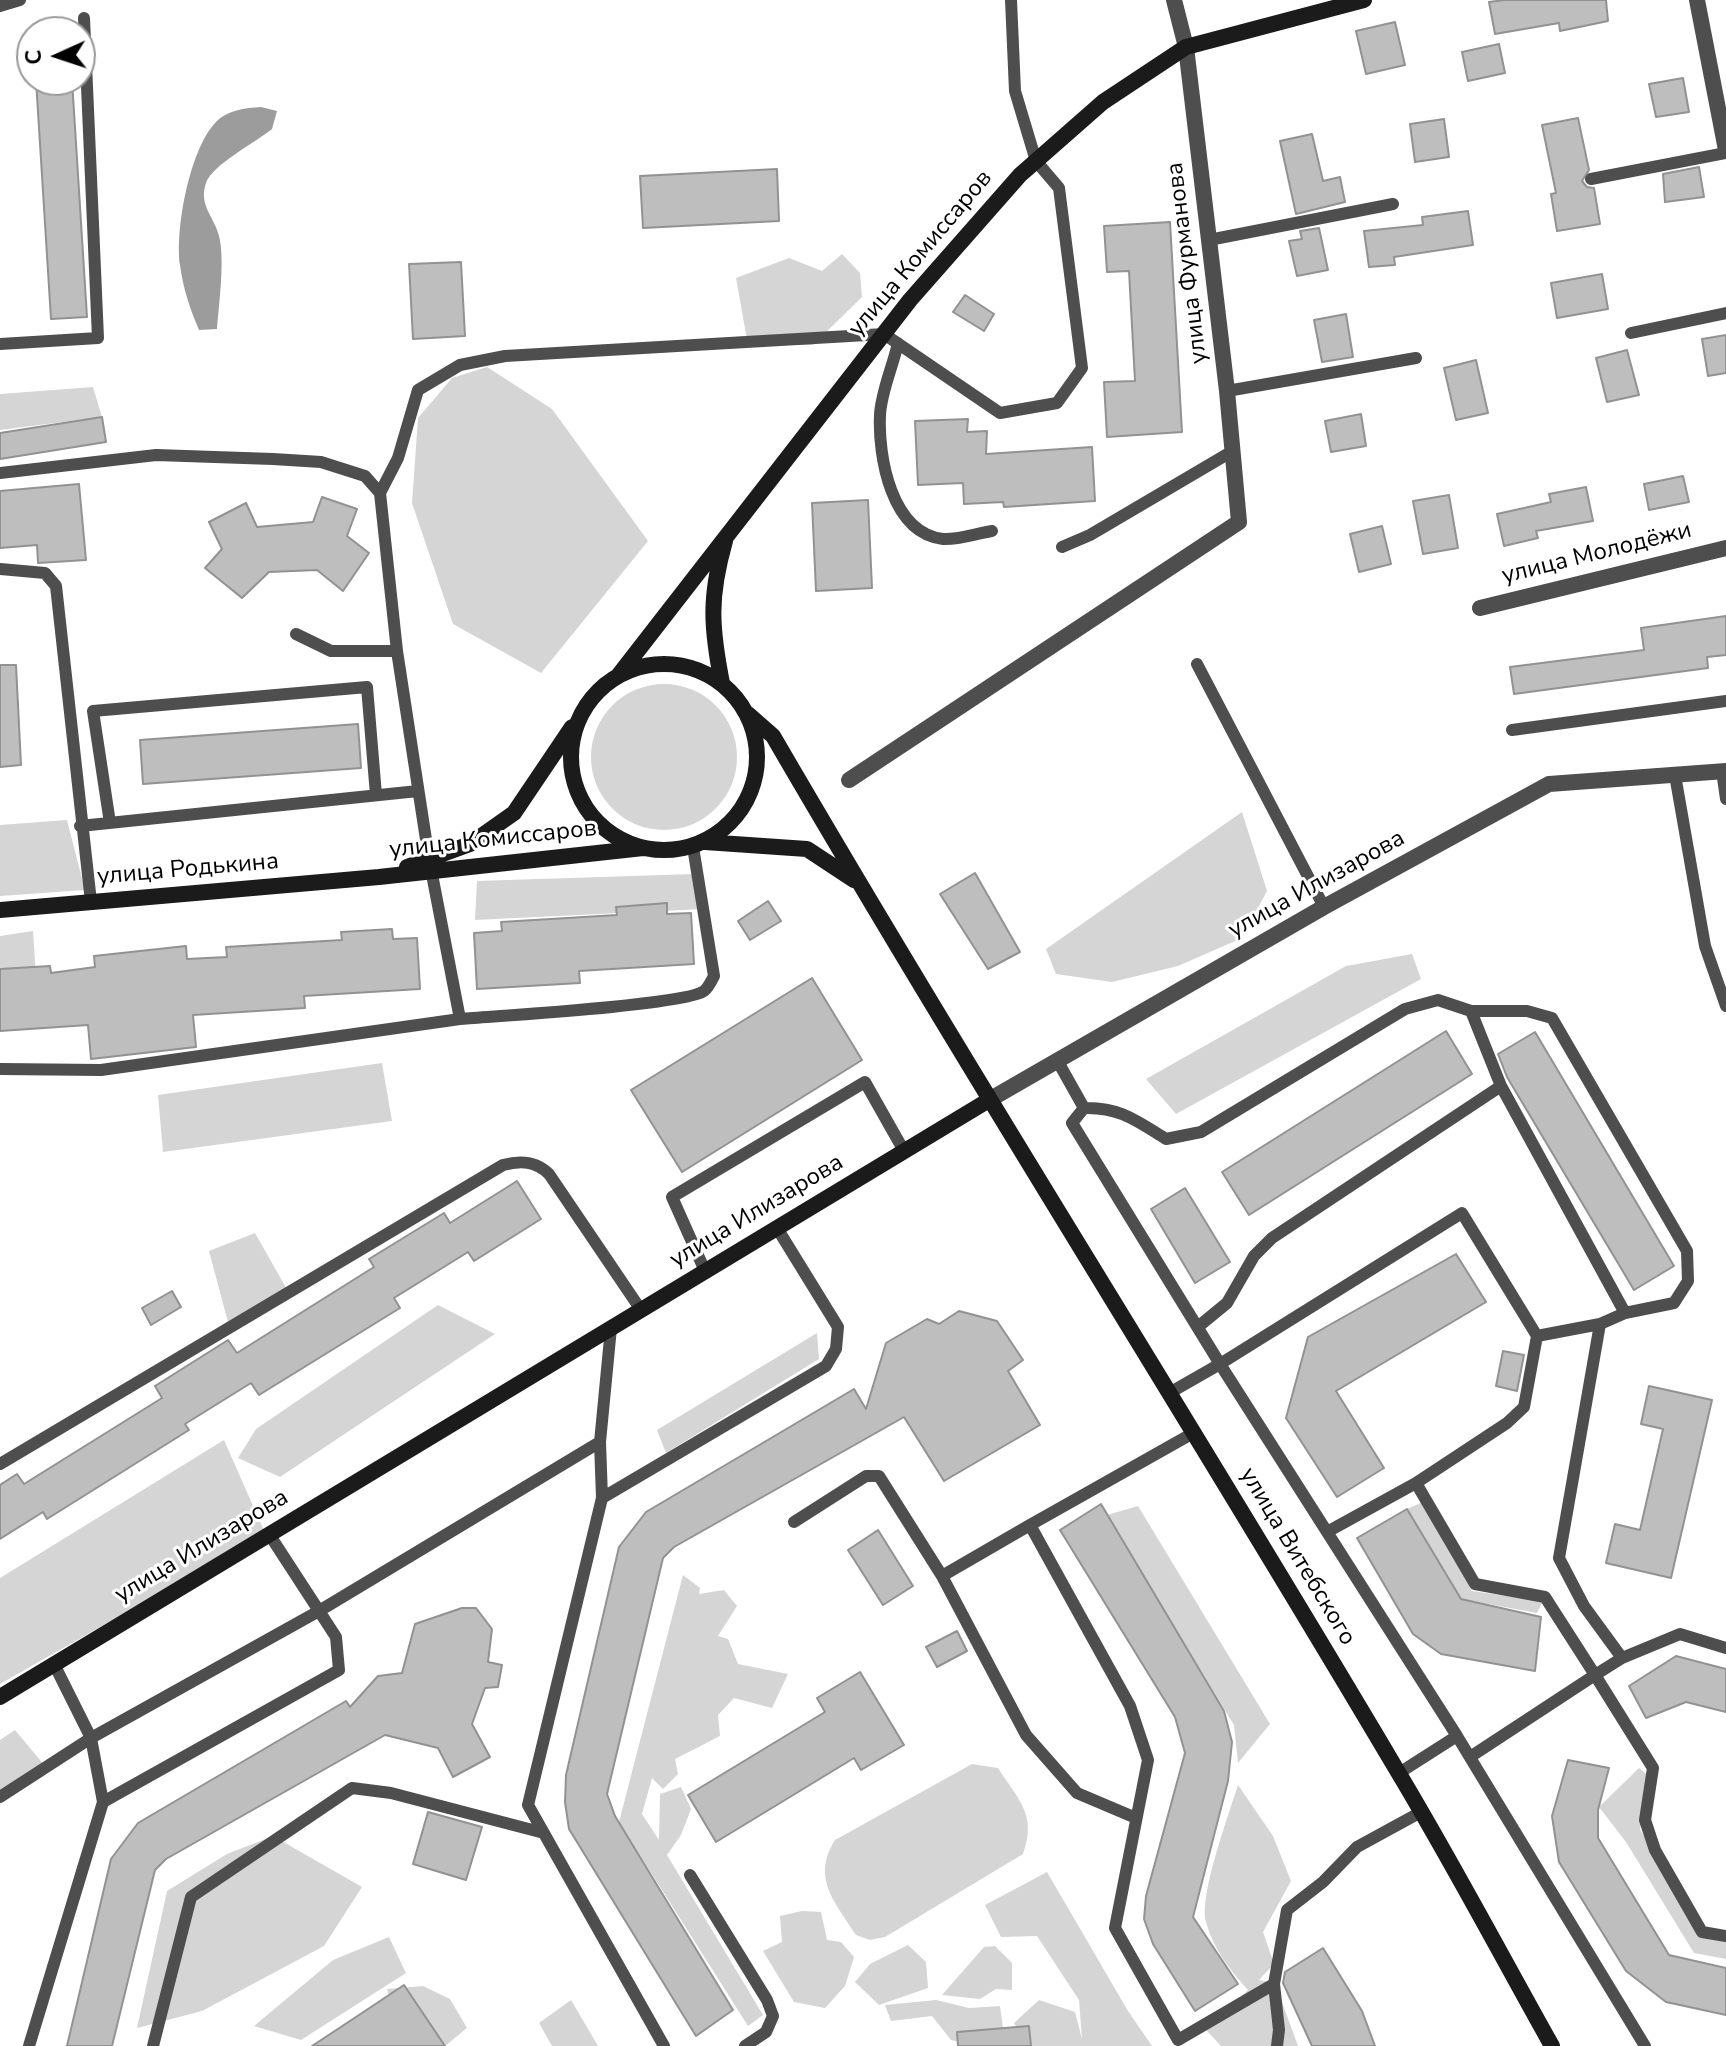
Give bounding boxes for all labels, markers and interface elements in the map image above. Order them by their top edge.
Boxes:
north arrow [16,16,96,96]
text: С [19,49,49,65]
street label: улица Фурманова [1161,161,1215,365]
street label: улица Комиссаров [843,165,999,343]
street label: улица Молодёжи [1499,517,1695,591]
street label: улица Комиссаров [388,815,598,865]
street label: улица Илизарова [1224,825,1410,945]
street label: улица Родькина [96,848,280,892]
street label: улица Илизарова [665,1149,849,1275]
street label: улица Витебского [1233,1463,1361,1651]
street label: улица Илизарова [110,1484,294,1610]

